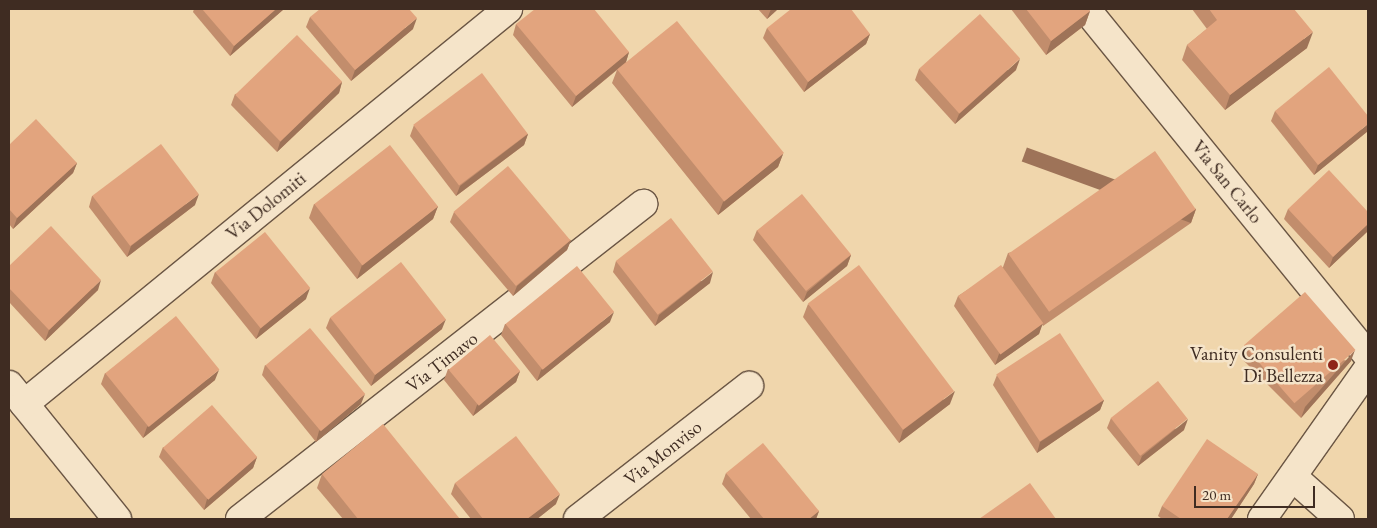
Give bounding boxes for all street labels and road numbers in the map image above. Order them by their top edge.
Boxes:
street label: Via San Carlo [1187,136,1267,228]
street label: Via Dolomiti [222,167,310,245]
street label: Via Timavo [401,327,483,397]
street label: Via Monviso [619,415,707,491]

